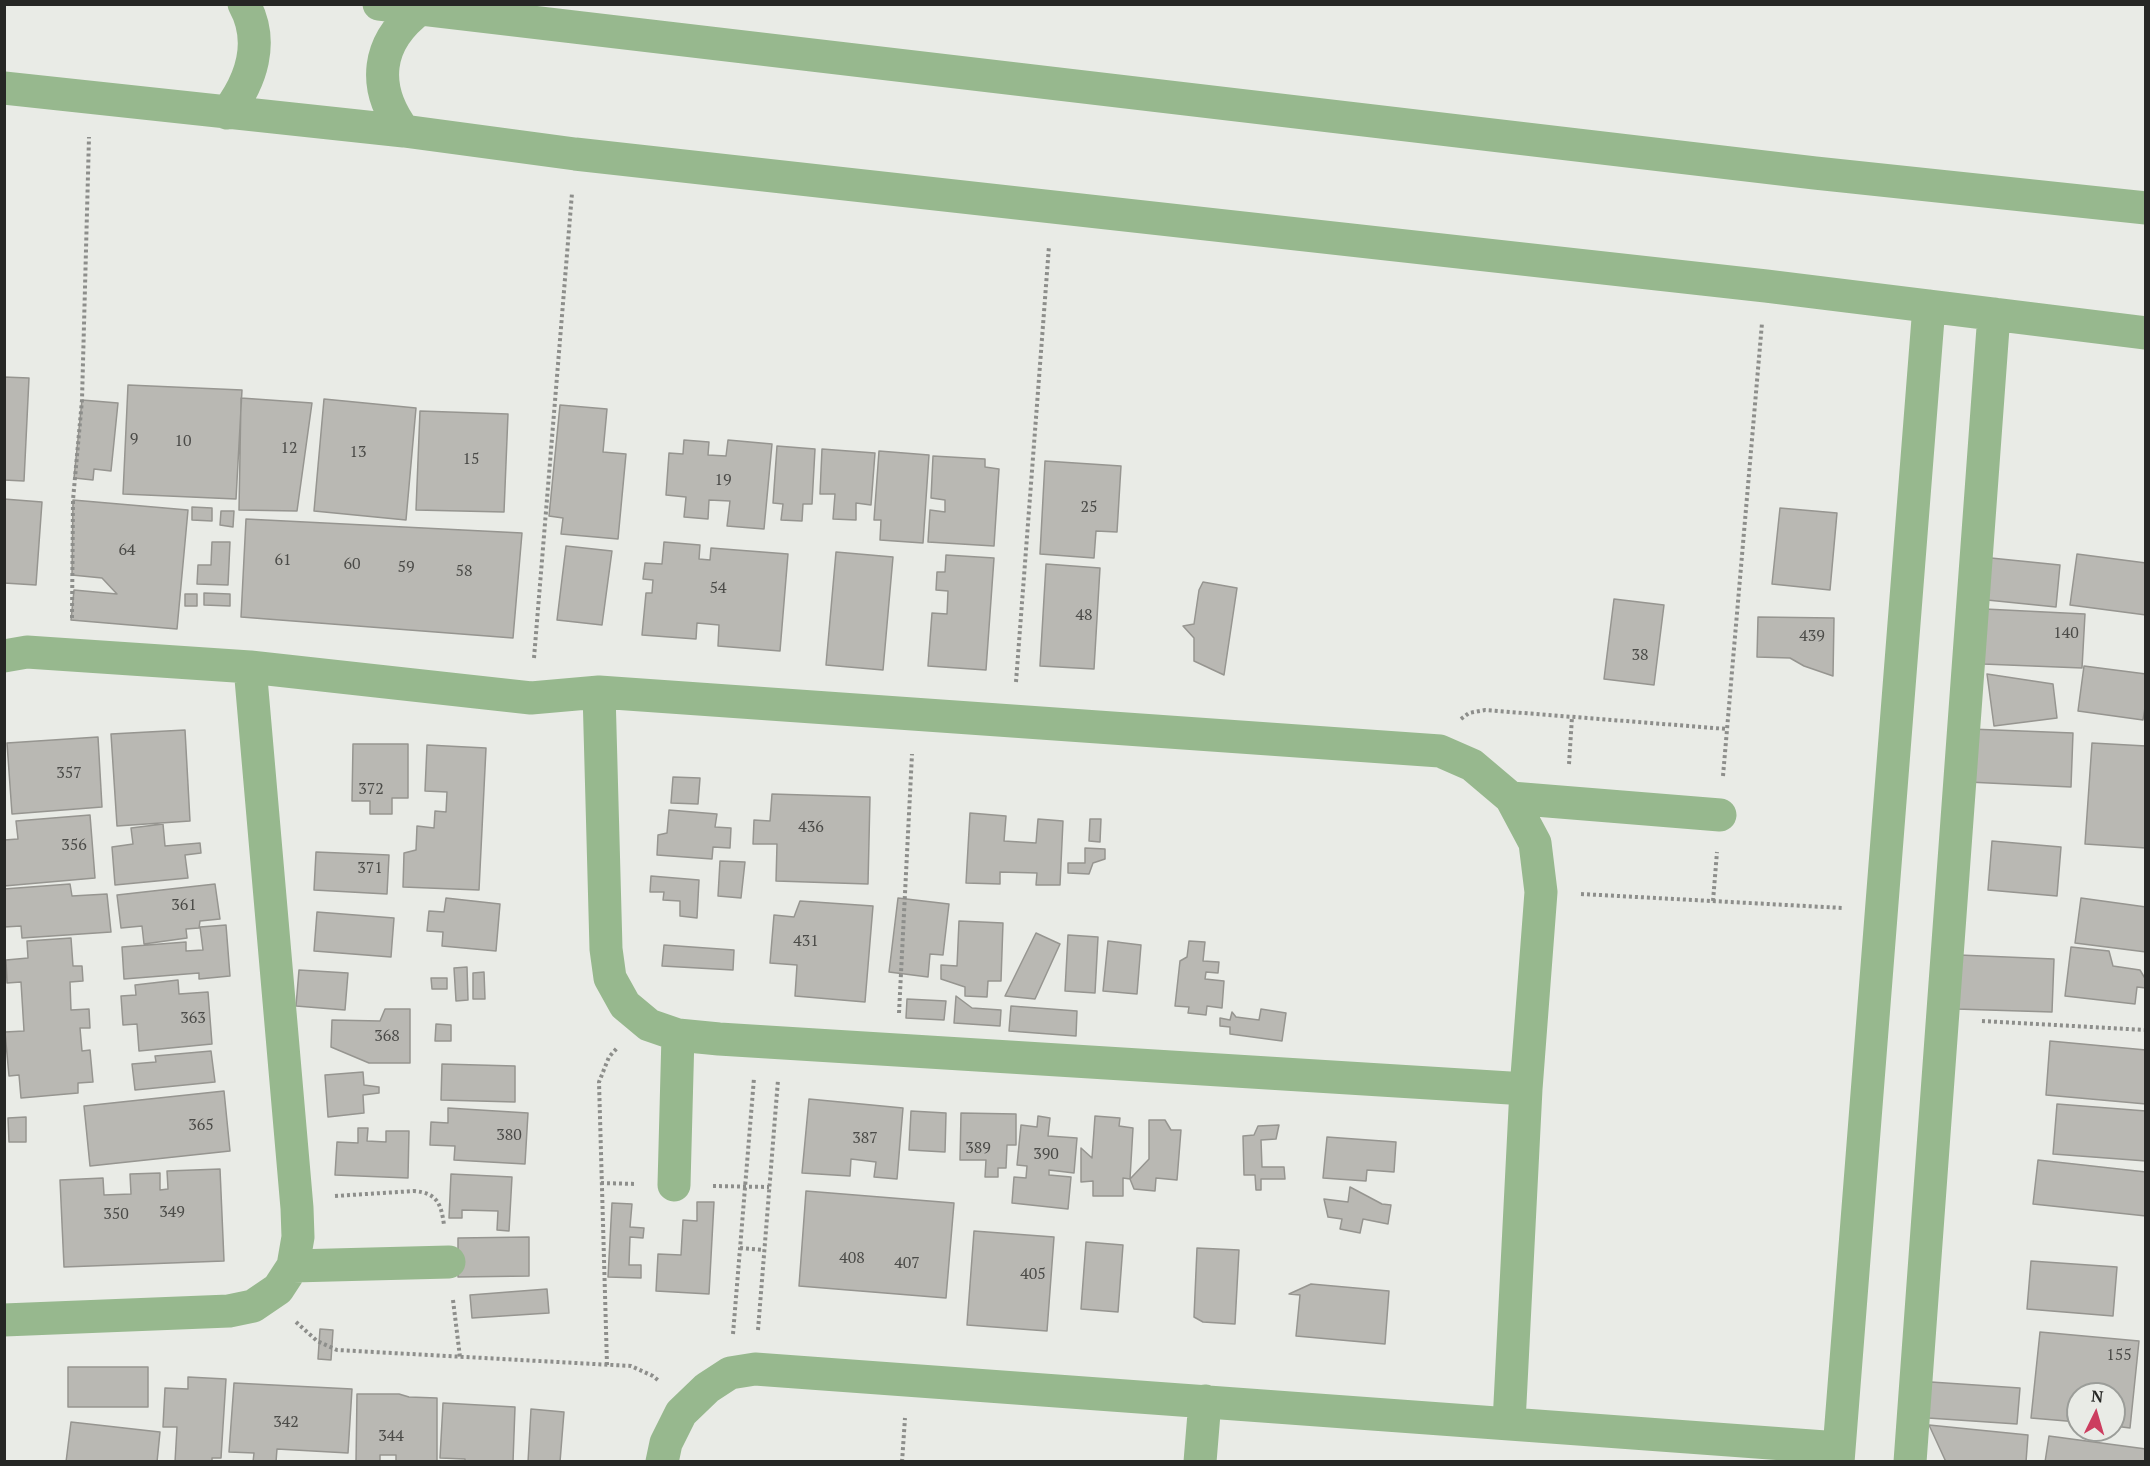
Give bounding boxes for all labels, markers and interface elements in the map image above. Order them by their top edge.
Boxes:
house number: 9 [130,429,138,449]
house number: 10 [174,431,192,451]
house number: 12 [280,438,298,458]
house number: 13 [349,442,367,462]
house number: 15 [462,449,480,469]
house number: 19 [714,470,732,490]
house number: 25 [1080,497,1098,517]
house number: 64 [118,540,136,560]
house number: 61 [274,550,292,570]
house number: 60 [343,554,361,574]
house number: 59 [397,557,415,577]
house number: 58 [455,561,473,581]
house number: 54 [709,578,727,598]
house number: 48 [1075,605,1093,625]
house number: 140 [2053,623,2079,643]
house number: 439 [1799,626,1825,646]
house number: 38 [1631,645,1649,665]
house number: 357 [56,763,82,783]
house number: 372 [358,779,384,799]
house number: 436 [798,817,824,837]
house number: 356 [61,835,87,855]
house number: 371 [357,858,383,878]
house number: 361 [171,895,197,915]
house number: 431 [793,931,819,951]
house number: 363 [180,1008,206,1028]
house number: 368 [374,1026,400,1046]
house number: 365 [188,1115,214,1135]
house number: 380 [496,1125,522,1145]
house number: 387 [852,1128,878,1148]
house number: 389 [965,1138,991,1158]
house number: 390 [1033,1144,1059,1164]
house number: 349 [159,1202,185,1222]
house number: 350 [103,1204,129,1224]
house number: 408 [839,1248,865,1268]
house number: 407 [894,1253,920,1273]
house number: 405 [1020,1264,1046,1284]
house number: 155 [2106,1345,2132,1365]
north arrow [2066,1382,2126,1442]
text: N [2090,1385,2104,1408]
house number: 342 [273,1412,299,1432]
house number: 344 [378,1426,404,1446]

